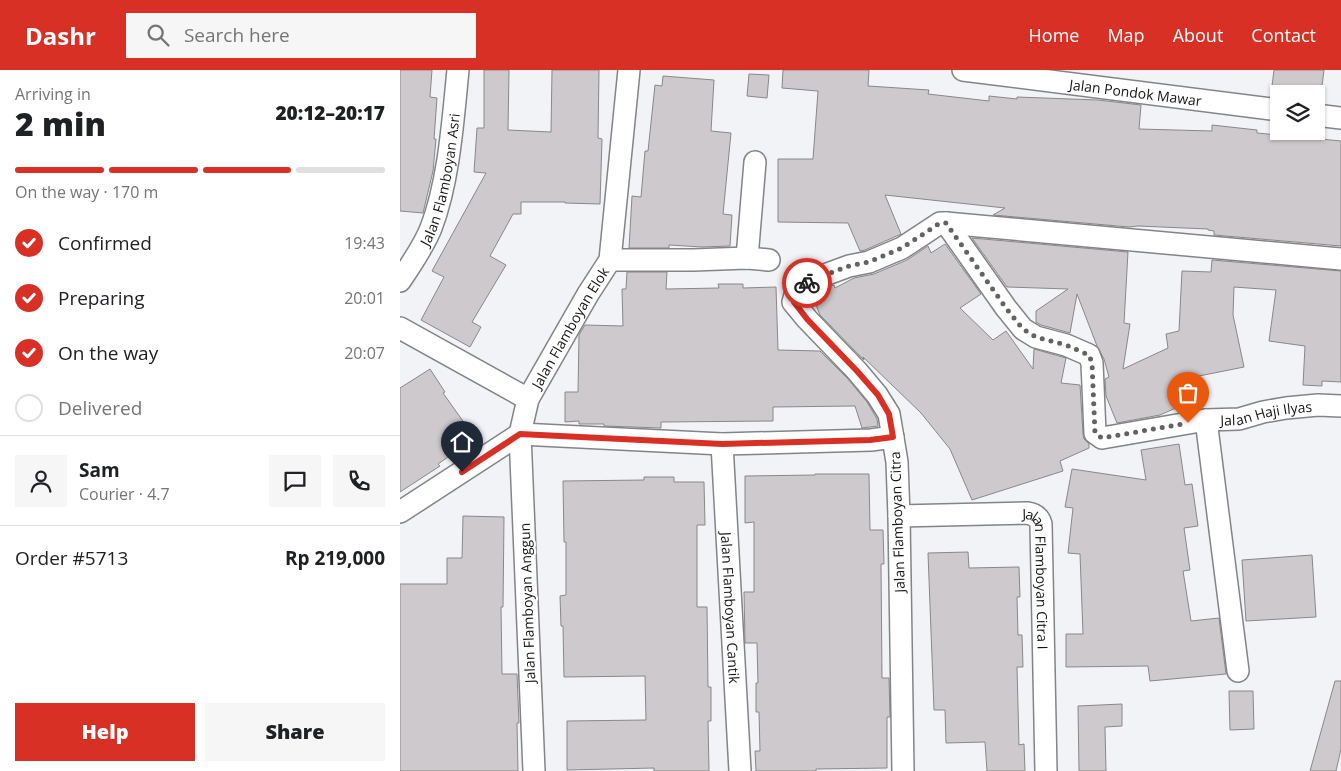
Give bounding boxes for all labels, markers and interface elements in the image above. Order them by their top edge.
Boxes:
search box [126,13,476,58]
text: Dashr [25,19,96,52]
icon: search [144,21,172,49]
text: Search here [184,22,290,48]
text: Home [1029,23,1079,47]
text: Map [1107,23,1145,47]
text: About [1173,23,1223,47]
text: Contact [1251,23,1316,47]
street label: Jalan Pondok Mawar [1066,74,1203,110]
text: Arriving in [15,83,91,105]
map controls [1270,85,1325,140]
button: layers [1270,85,1325,140]
text: 20:12–20:17 [275,100,385,126]
text: 2 min [15,102,106,145]
street label: Jalan Flamboyan Asri [414,112,463,251]
text: On the way · 170 m [15,181,158,203]
icon: check [15,229,43,257]
text: Confirmed [58,230,152,256]
text: 19:43 [344,232,385,254]
courier [782,258,832,308]
street label: Jalan Flamboyan Elok [526,262,613,393]
icon: bike [793,269,821,297]
icon: check [15,284,43,312]
text: Preparing [58,285,145,311]
text: 20:01 [344,287,385,309]
icon: check [15,339,43,367]
text: On the way [58,340,158,366]
text: 20:07 [344,342,385,364]
pin [1167,372,1209,423]
icon: bag [1174,379,1202,407]
text: Delivered [58,395,142,421]
street label: Jalan Haji Ilyas [1218,396,1313,429]
pin [441,421,483,472]
icon: home [448,428,476,456]
street label: Jalan Flamboyan Citra [885,451,909,595]
button: person [15,455,67,507]
button: chat [269,455,321,507]
button: phone [333,455,385,507]
text: Sam [79,457,120,483]
text: Courier · 4.7 [79,483,170,505]
street label: Jalan Flamboyan Citra I [1020,503,1053,650]
street label: Jalan Flamboyan Anggun [515,523,539,685]
street label: Jalan Flamboyan Cantik [717,529,745,685]
text: Order #5713 [15,545,128,571]
text: Rp 219,000 [285,545,385,571]
button: Help [15,703,195,761]
button: Share [205,703,385,761]

